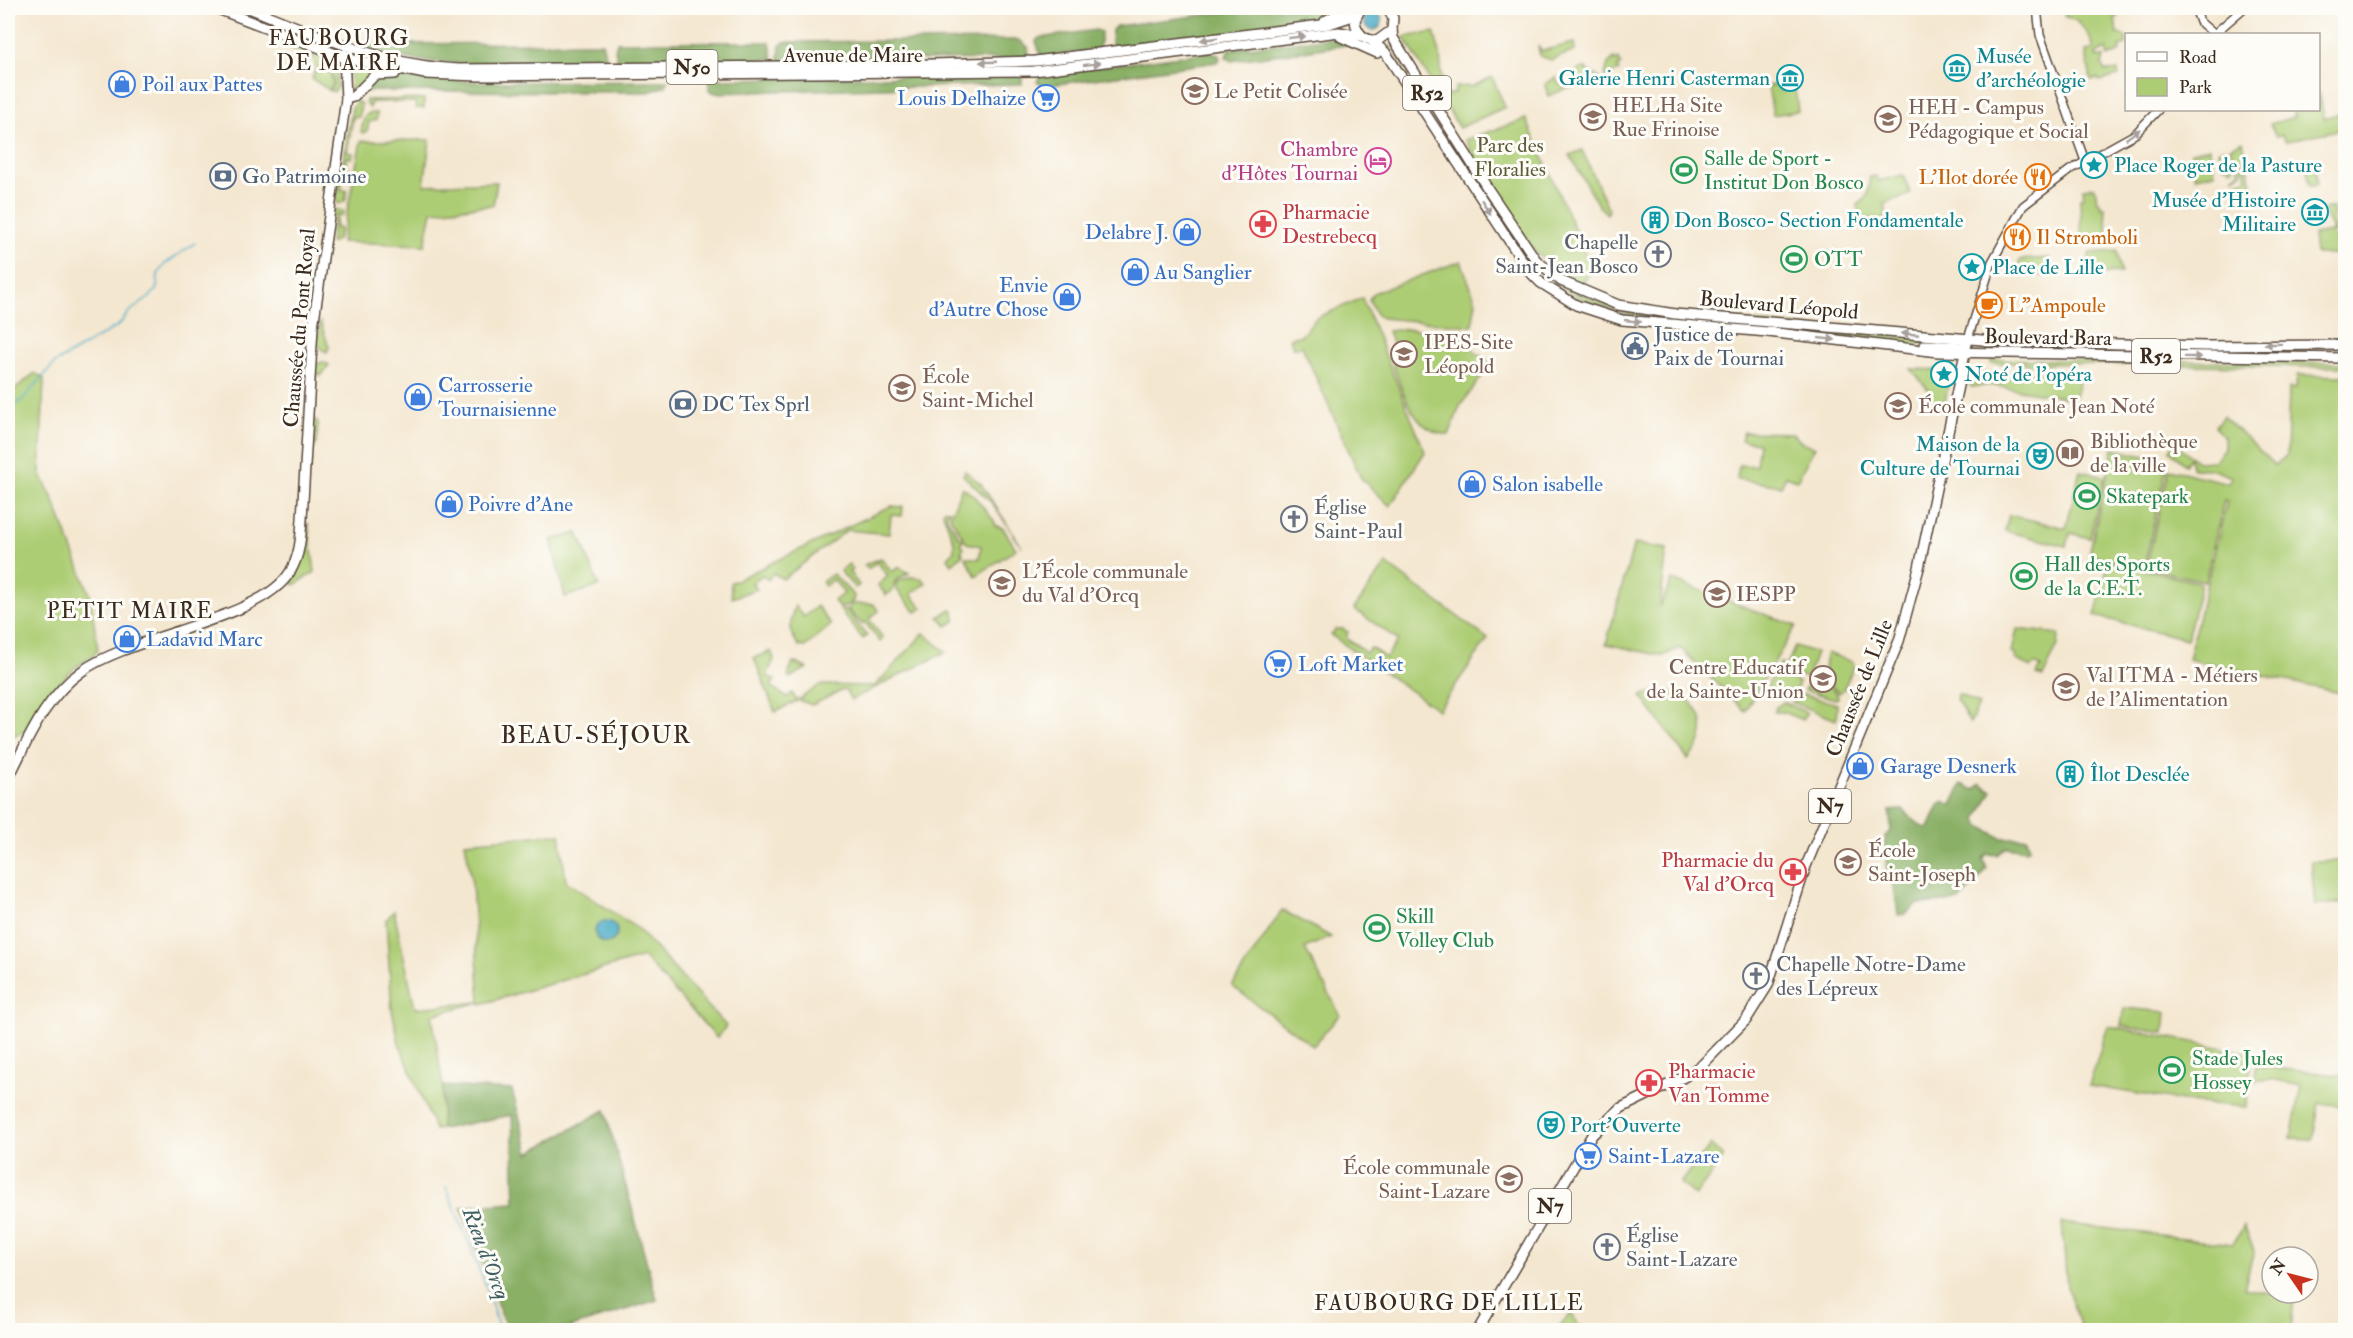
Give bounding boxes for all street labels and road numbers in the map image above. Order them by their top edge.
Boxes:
street label: Avenue de Maire [782,42,923,69]
road number: N50 [666,50,718,84]
road number: R52 [1403,76,1451,110]
street label: Chaussée du Pont Royal [277,227,322,429]
street label: Boulevard Léopold [1698,285,1860,326]
street label: Boulevard Bara [1984,323,2112,352]
road number: R52 [2132,339,2180,373]
street label: Chaussée de Lille [1820,615,1899,761]
road number: N7 [1809,789,1851,823]
road number: N7 [1529,1189,1571,1223]

